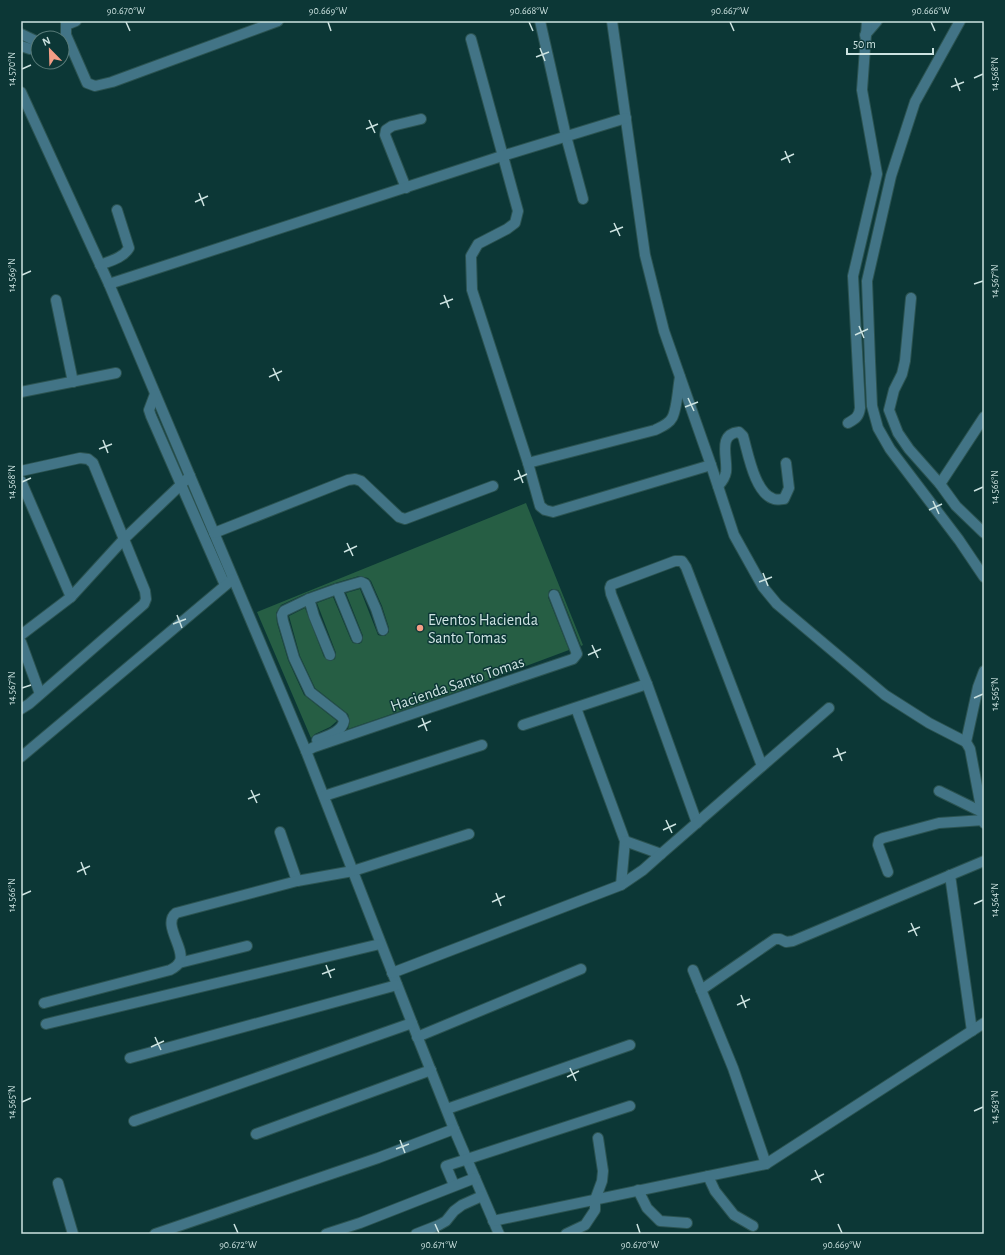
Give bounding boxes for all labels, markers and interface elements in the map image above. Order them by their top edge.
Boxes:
text: 90.670°W [107,6,145,16]
text: 90.669°W [309,6,347,16]
text: 90.668°W [510,6,548,16]
text: 90.667°W [711,6,749,16]
text: 90.666°W [912,6,950,16]
north arrow [30,30,70,70]
scale bar [847,30,933,56]
text: N [41,35,52,48]
text: 50 m [853,38,876,50]
text: 14.570°N [7,52,17,86]
text: 14.568°N [990,57,1000,91]
text: 14.569°N [7,258,17,292]
text: 14.567°N [990,264,1000,298]
text: 14.568°N [7,465,17,499]
text: 14.566°N [990,470,1000,504]
place label: Eventos Hacienda Santo Tomas [428,612,538,646]
marker: Eventos Hacienda Santo Tomas [415,623,425,633]
street label: Hacienda Santo Tomas [388,653,527,714]
text: 14.567°N [7,671,17,705]
text: 14.565°N [990,677,1000,711]
text: 14.566°N [7,878,17,912]
text: 14.564°N [990,883,1000,917]
text: 14.565°N [7,1085,17,1119]
text: 14.563°N [990,1090,1000,1124]
text: 90.672°W [219,1240,257,1250]
text: 90.671°W [421,1240,457,1250]
text: 90.670°W [621,1240,659,1250]
text: 90.669°W [823,1240,861,1250]

